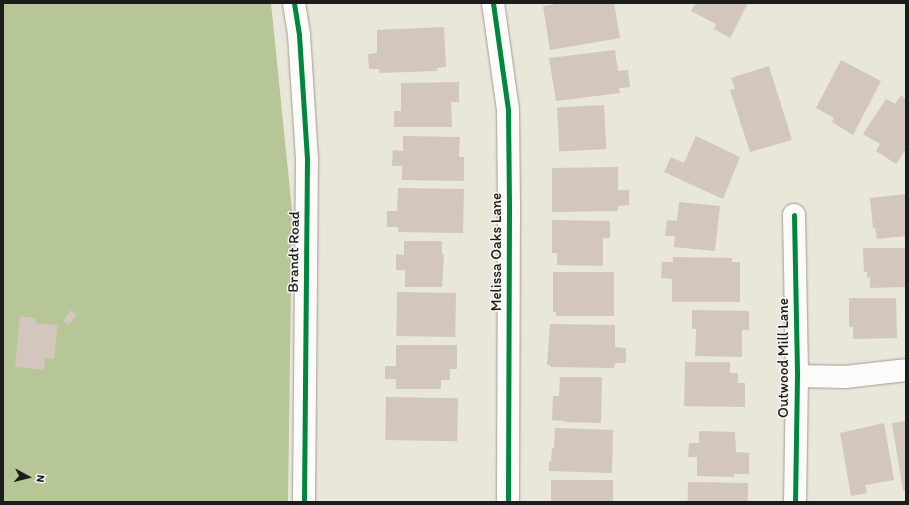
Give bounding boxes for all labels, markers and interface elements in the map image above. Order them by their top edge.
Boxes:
street label: Melissa Oaks Lane [488,193,506,311]
street label: Brandt Road [284,211,304,293]
street label: Outwood Mill Lane [775,298,793,418]
north arrow [8,457,48,497]
text: N [34,474,47,483]

